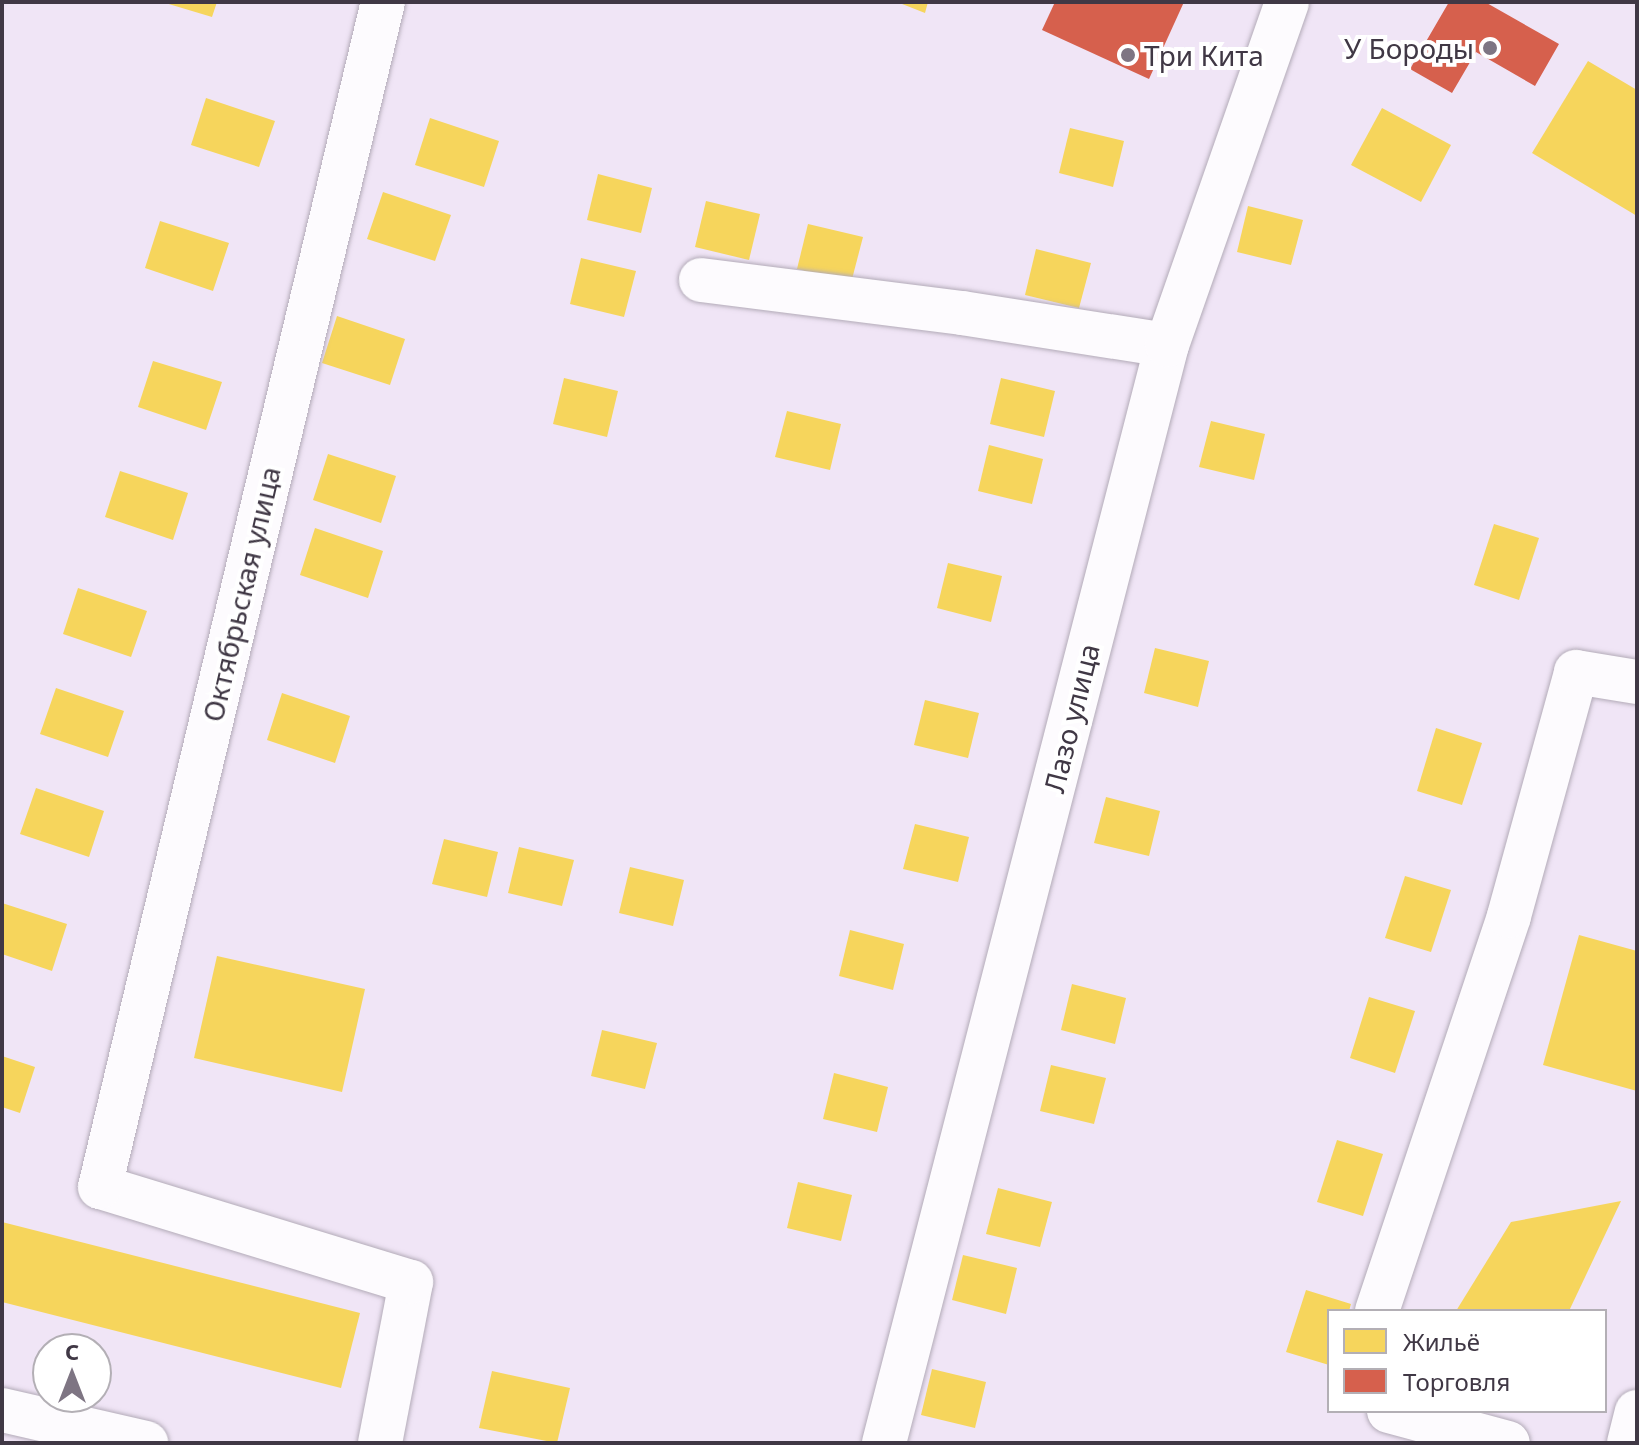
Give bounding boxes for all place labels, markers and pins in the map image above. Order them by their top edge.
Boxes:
place label: У Бороды [1344,31,1474,65]
place label: Три Кита [1144,38,1264,72]
marker: У Бороды [1481,39,1499,57]
marker: Три Кита [1119,46,1137,64]

